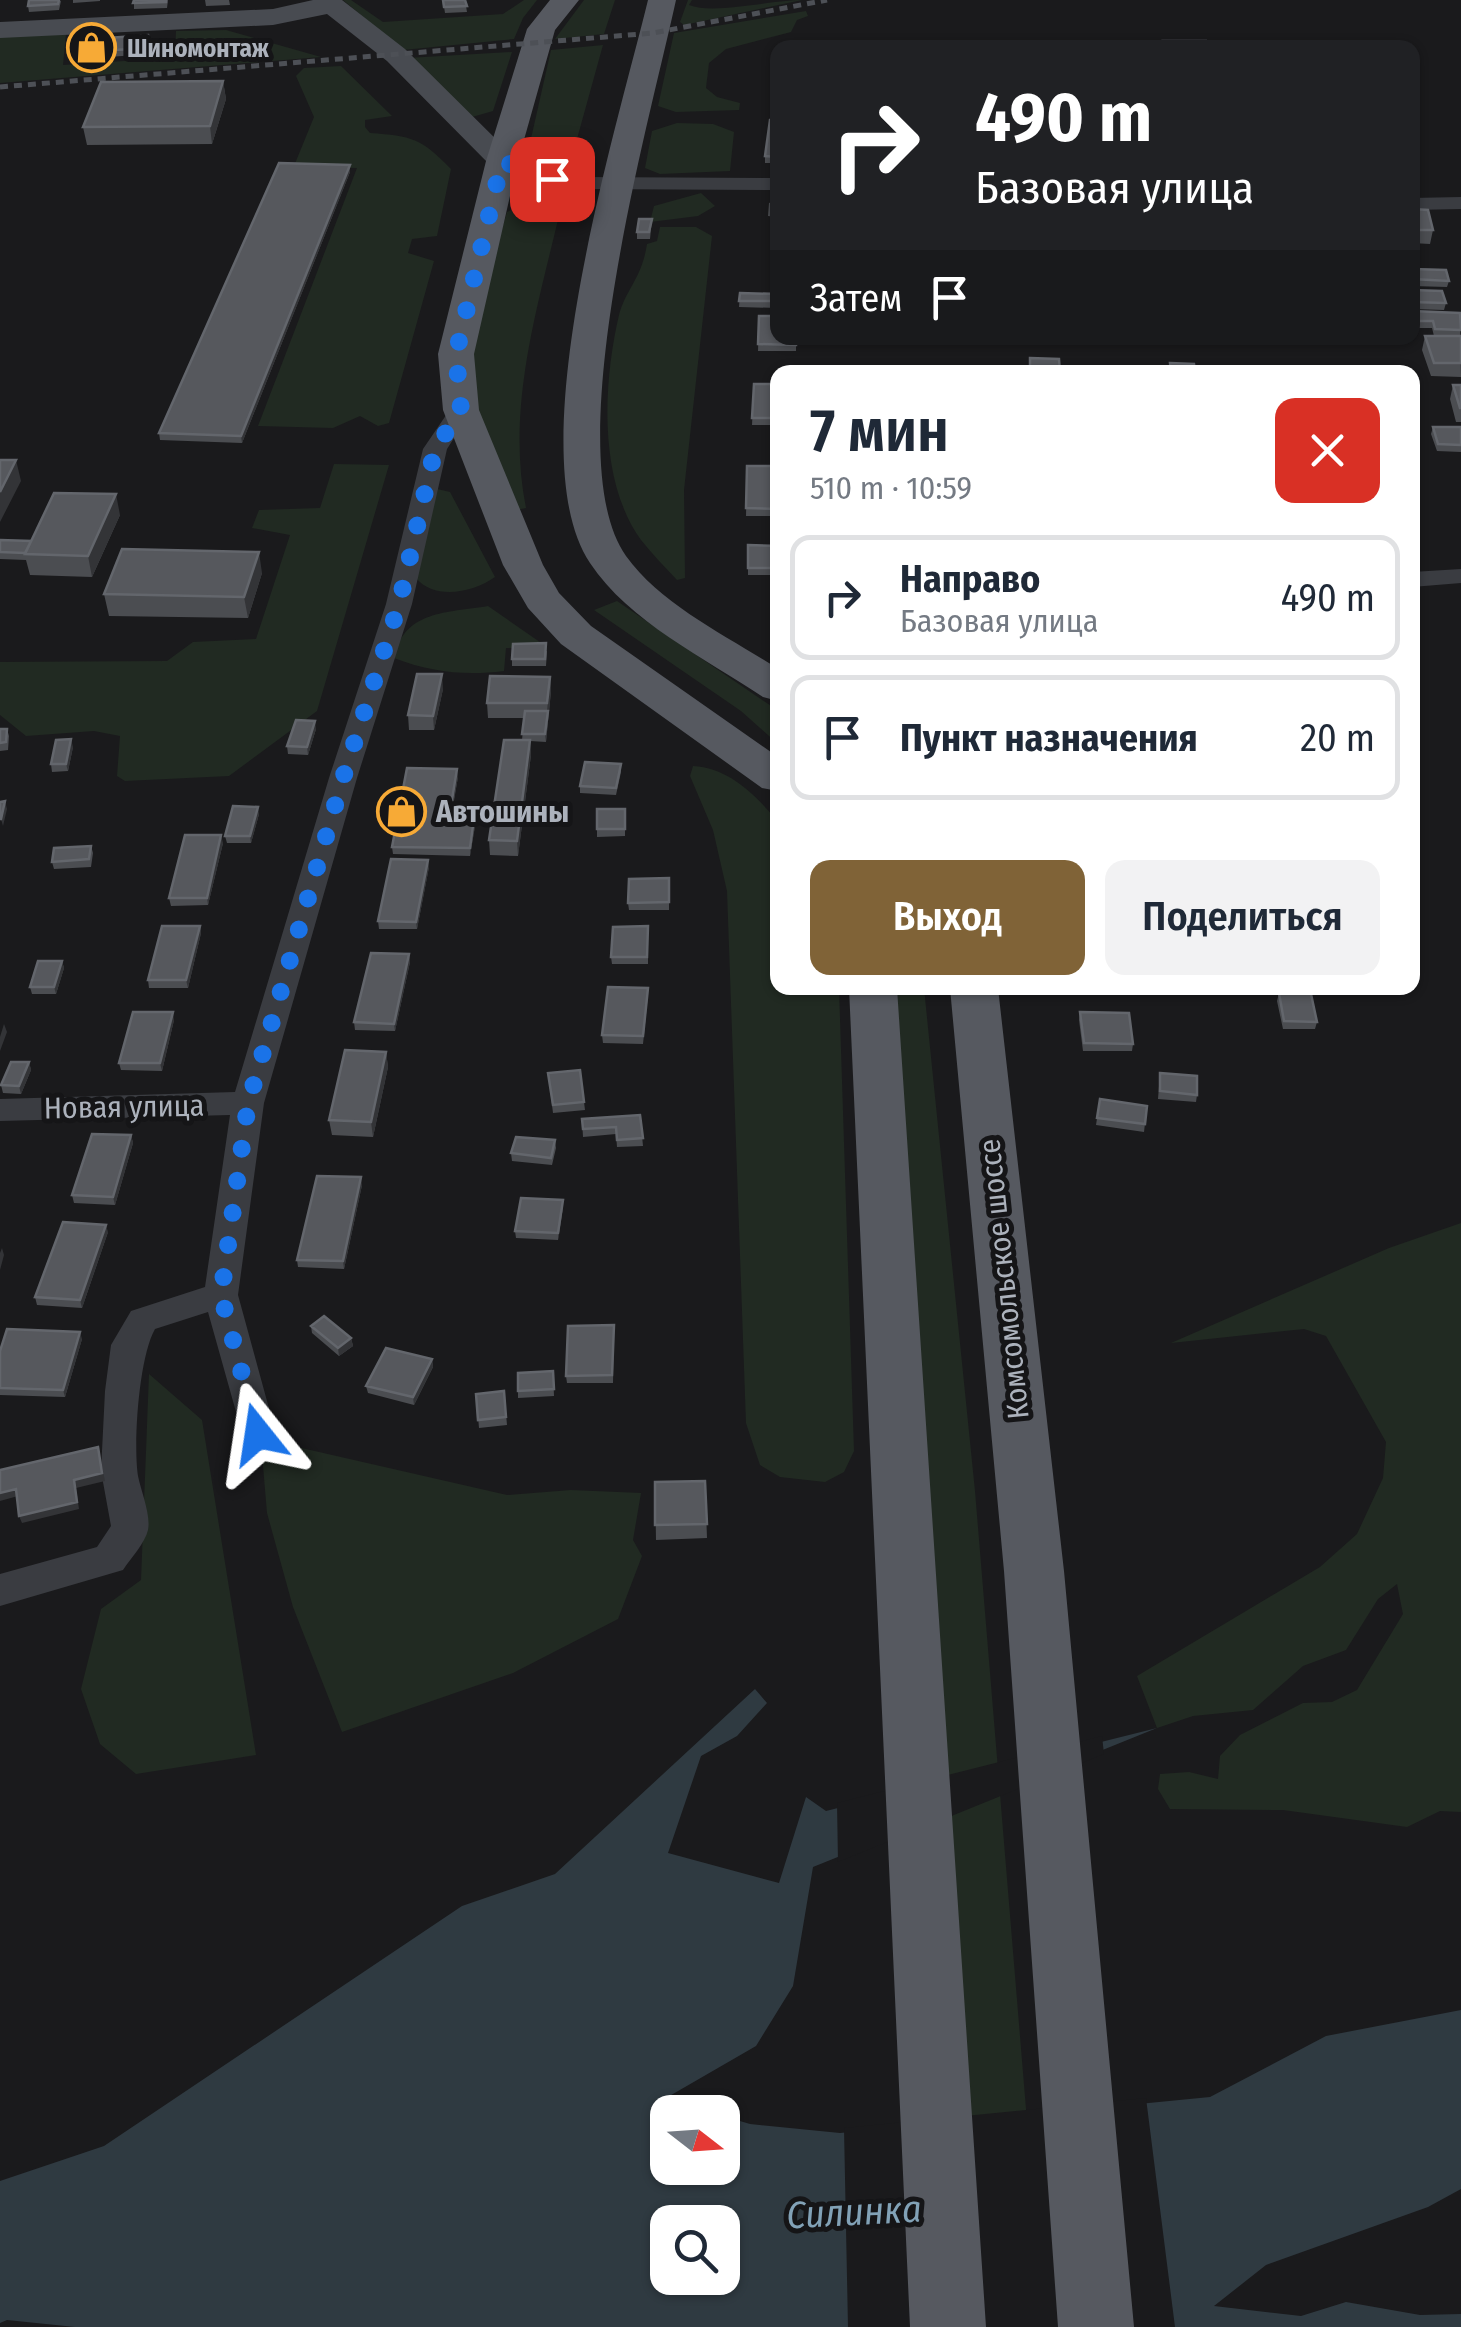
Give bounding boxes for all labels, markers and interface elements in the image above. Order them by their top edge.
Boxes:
shop icon: Шиномонтаж [66,22,118,74]
place label: Шиномонтаж [127,34,270,64]
text: 490 m [975,76,1152,160]
icon: right [810,80,940,210]
pin [510,137,595,222]
icon: arrive [525,152,580,207]
text: Базовая улица [975,161,1254,215]
icon: arrive [922,270,977,325]
text: Затем [810,275,902,321]
text: 7 мин [810,395,949,467]
button: close [1275,398,1380,503]
text: 510 m · 10:59 [810,469,972,507]
text: Направо [900,556,1040,602]
icon: right [815,570,870,625]
text: 490 m [1281,575,1375,621]
text: Базовая улица [900,602,1098,640]
icon: arrive [815,710,870,765]
text: Пункт назначения [900,715,1198,761]
text: 20 m [1300,715,1375,761]
shop icon: Автошины [375,786,427,838]
place label: Автошины [435,794,569,830]
button: Выход [810,860,1085,975]
button: Поделиться [1105,860,1380,975]
street label: Новая улица [43,1088,205,1126]
street label: Комсомольское шоссе [971,1137,1037,1421]
position arrow [206,1382,310,1486]
north arrow [650,2095,740,2185]
map controls [650,2095,740,2295]
water label: Силинка [785,2185,923,2239]
button: search [650,2205,740,2295]

